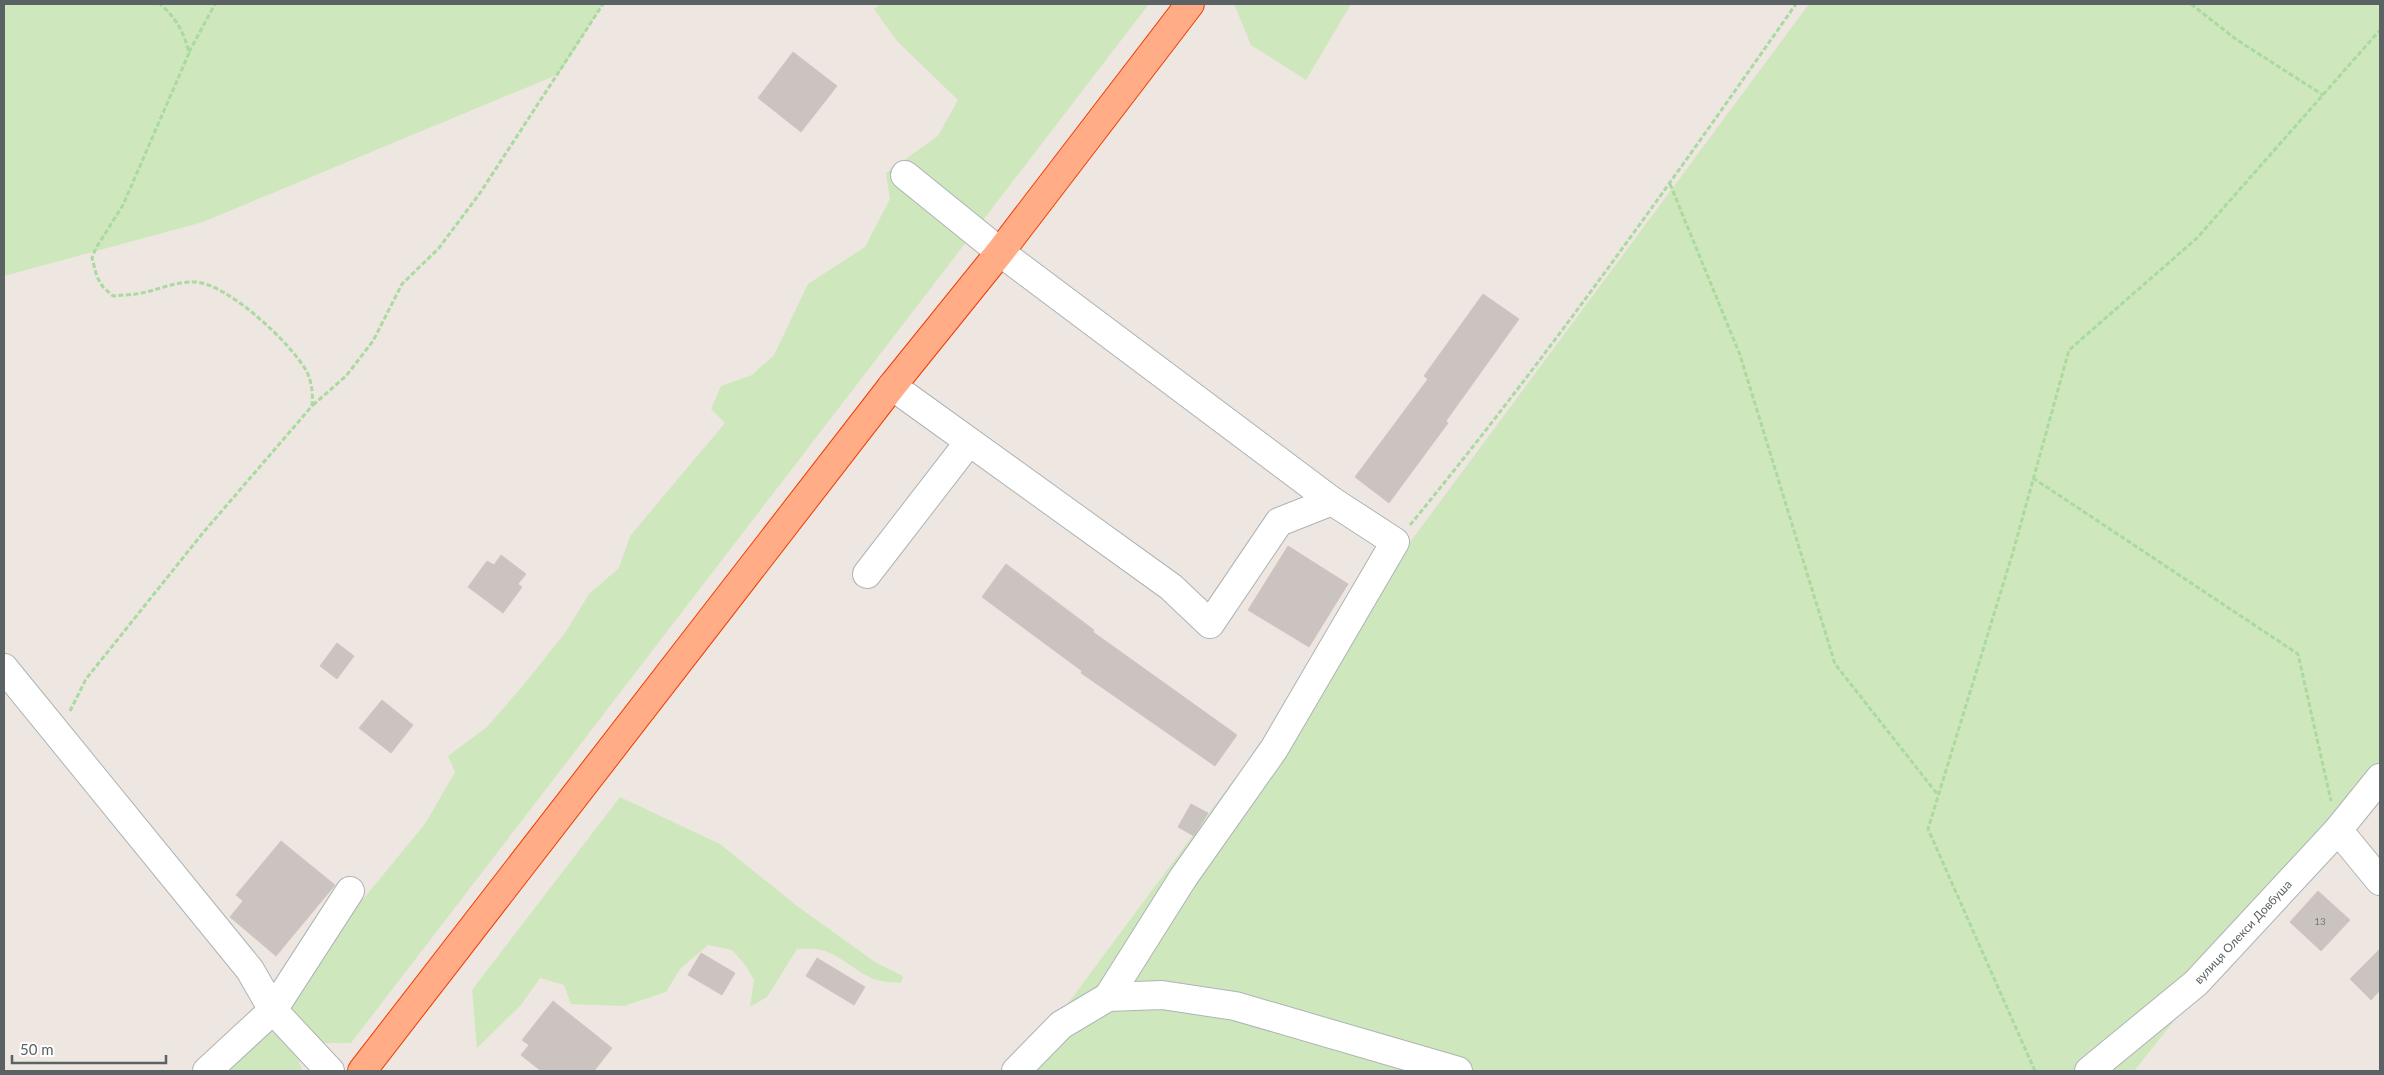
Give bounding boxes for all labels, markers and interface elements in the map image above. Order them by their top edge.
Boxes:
street label: вулиця Олекси Довбуша [2191,877,2295,987]
house number: 13 [2314,915,2326,927]
scale bar [12,1032,166,1064]
text: 50 m [20,1040,54,1058]

